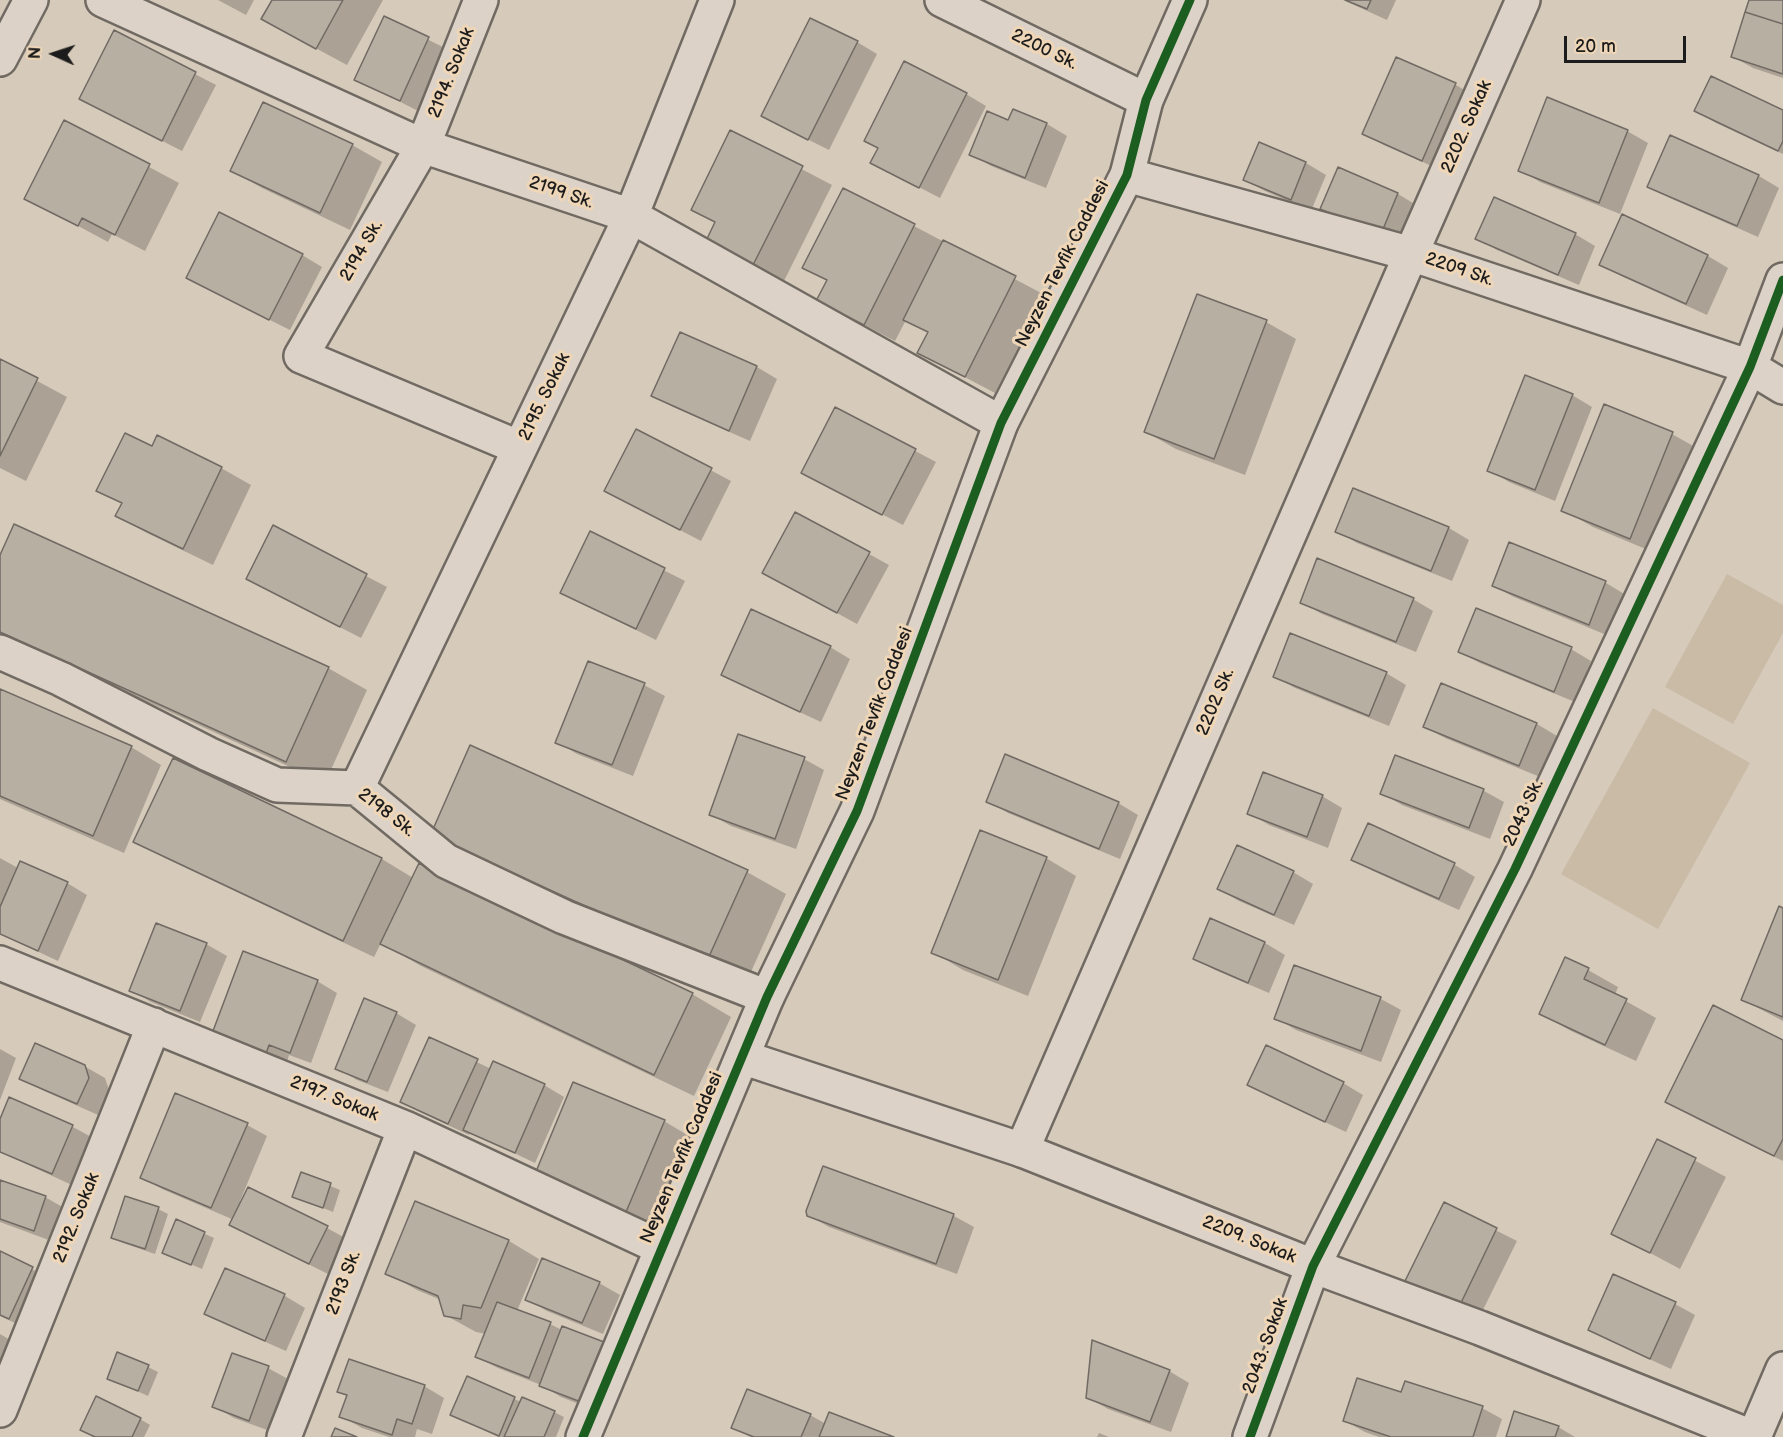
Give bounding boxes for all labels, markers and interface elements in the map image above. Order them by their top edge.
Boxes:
north arrow [24,24,84,84]
scale bar [1567,24,1688,62]
street label: 2194. Sokak [424,25,480,121]
street label: 2200 Sk. [1007,25,1081,75]
text: 20 m [1575,36,1616,57]
text: N [26,47,45,60]
street label: 2202. Sokak [1437,77,1497,177]
street label: 2199 Sk. [526,172,596,214]
street label: Neyzen Tevfik Caddesi [1012,177,1114,351]
street label: 2194 Sk. [336,217,388,285]
street label: 2209 Sk. [1422,248,1496,292]
street label: 2195. Sokak [514,350,576,444]
street label: Neyzen Tevfik Caddesi [832,624,918,804]
street label: 2202 Sk. [1192,665,1240,739]
street label: 2043 Sk. [1499,776,1549,850]
street label: 2198 Sk. [353,784,419,842]
street label: Neyzen Tevfik Caddesi [636,1069,728,1247]
street label: 2197. Sokak [287,1071,381,1127]
street label: 2192. Sokak [49,1170,105,1266]
street label: 2209. Sokak [1199,1211,1299,1269]
street label: 2193 Sk. [322,1248,366,1318]
street label: 2043. Sokak [1239,1295,1293,1397]

